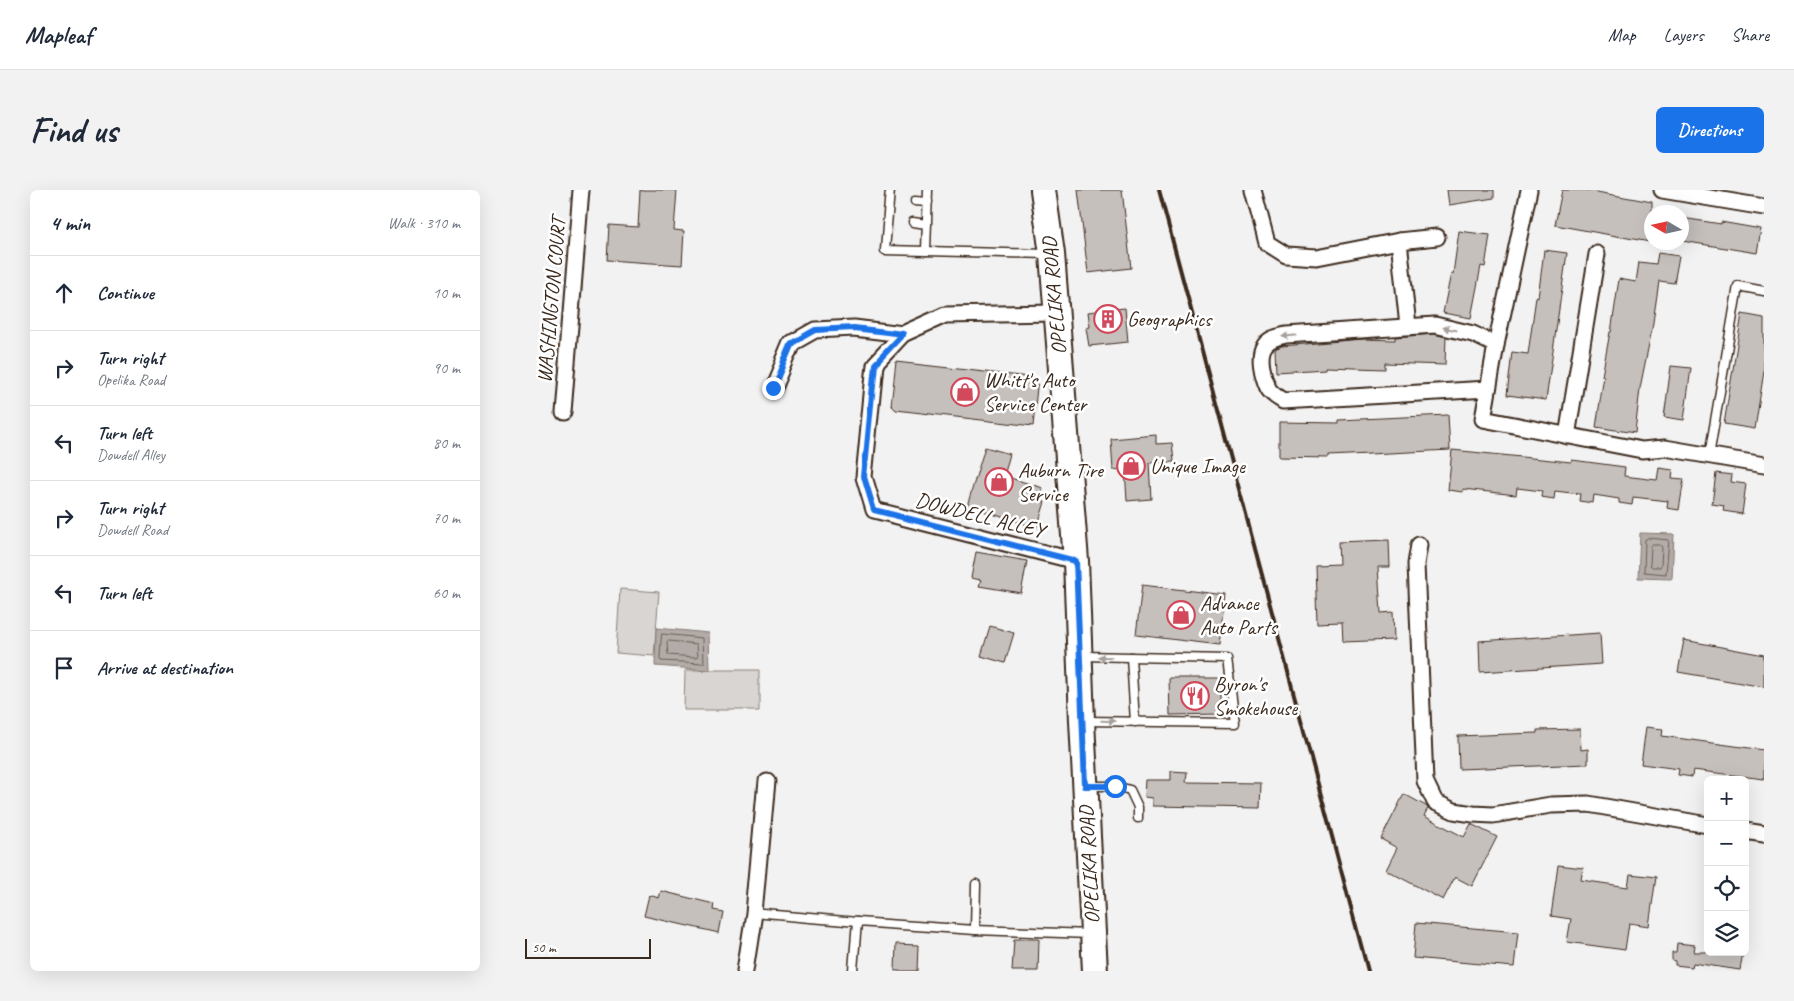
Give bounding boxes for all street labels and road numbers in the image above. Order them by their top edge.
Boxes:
street label: WASHINGTON COURT [531,212,572,384]
street label: OPELIKA ROAD [1036,234,1072,356]
street label: DOWDELL ALLEY [913,486,1050,544]
street label: OPELIKA ROAD [1073,804,1105,925]

